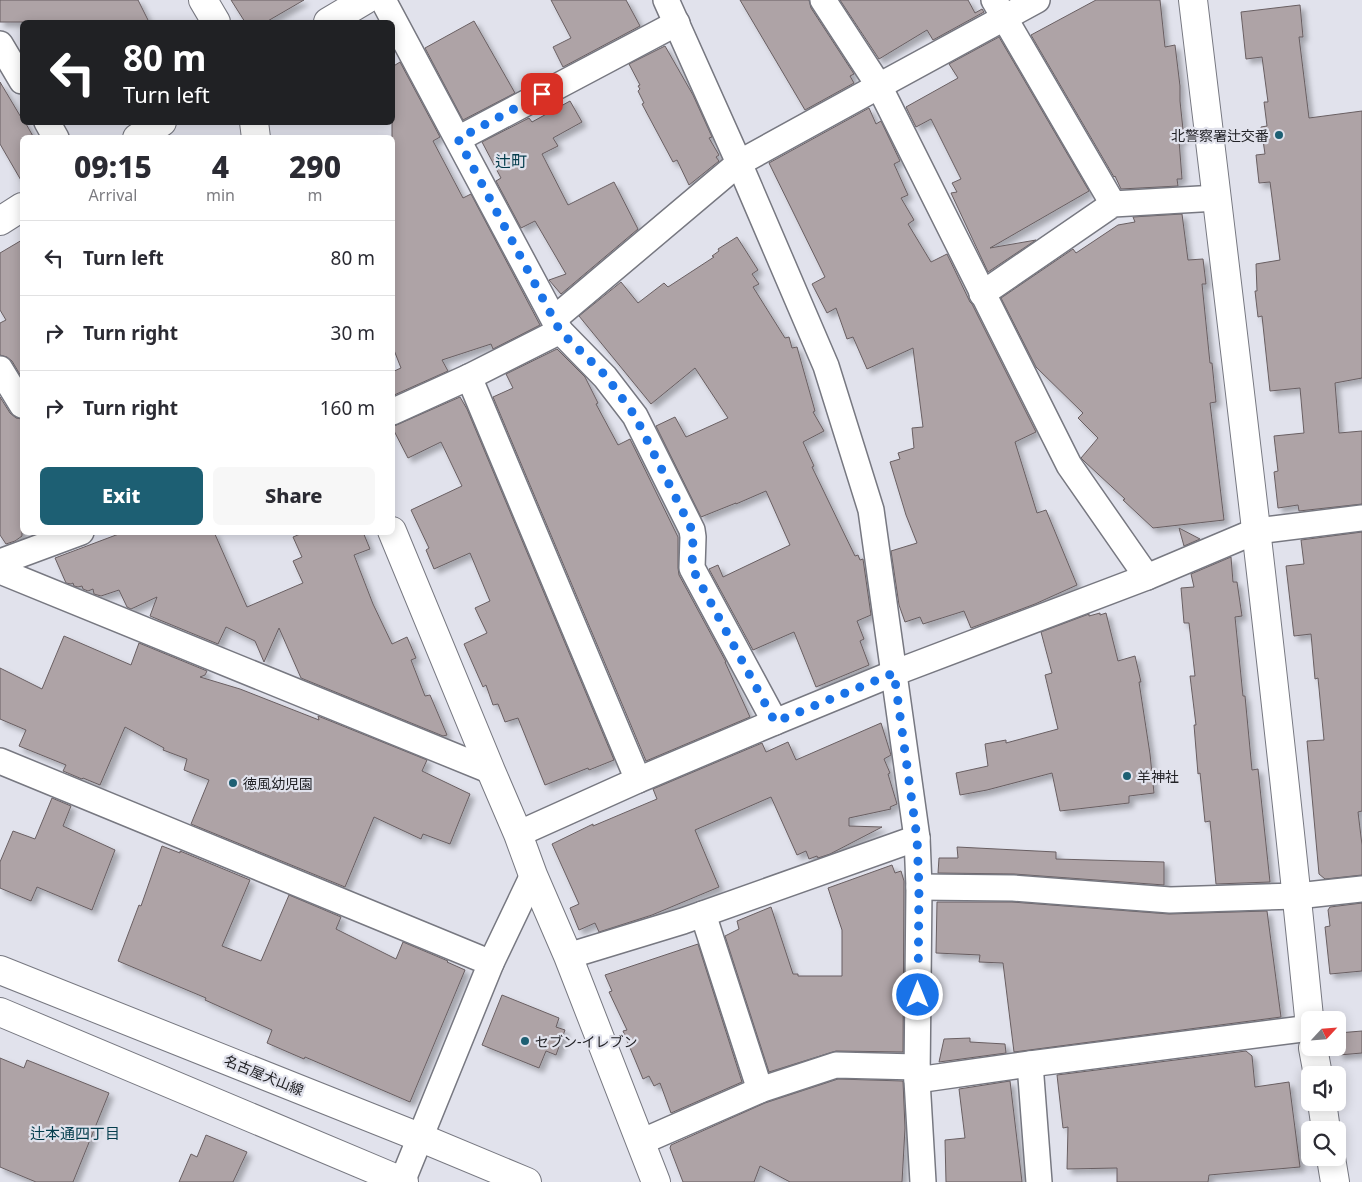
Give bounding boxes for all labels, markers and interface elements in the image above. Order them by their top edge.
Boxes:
text: 80 m [123,34,206,81]
icon: left [40,40,105,105]
pin [521,73,563,115]
text: Turn left [123,79,210,109]
icon: arrive [528,80,556,108]
place label: 北警察署辻交番 [1171,126,1269,145]
marker: 北警察署辻交番 [1273,129,1285,141]
text: 09:15 [74,146,152,187]
text: 4 [212,146,229,187]
text: 290 [289,146,341,187]
district label: 辻町 [495,150,527,172]
text: Arrival [89,184,137,206]
text: min [206,184,235,206]
text: m [307,184,322,206]
icon: left [40,244,68,272]
text: Turn left [83,245,164,271]
text: 80 m [331,245,375,271]
icon: right [40,319,68,347]
text: Turn right [83,320,178,346]
text: 30 m [331,320,375,346]
icon: right [40,394,68,422]
text: Turn right [83,395,178,421]
text: 160 m [320,395,375,421]
button: Exit [40,467,203,525]
button: Share [213,467,375,525]
place label: 羊神社 [1137,767,1179,786]
marker: 羊神社 [1121,770,1133,782]
place label: 徳風幼児園 [243,774,313,793]
marker: 徳風幼児園 [227,777,239,789]
position arrow [891,968,943,1020]
north arrow [1301,1011,1346,1056]
map controls [1301,1011,1346,1166]
place label: セブン-イレブン [535,1032,638,1051]
marker: セブン-イレブン [519,1035,531,1047]
street label: 名古屋犬山線 [221,1050,307,1100]
button: sound [1301,1066,1346,1111]
button: search [1301,1121,1346,1166]
district label: 辻本通四丁目 [30,1123,120,1143]

